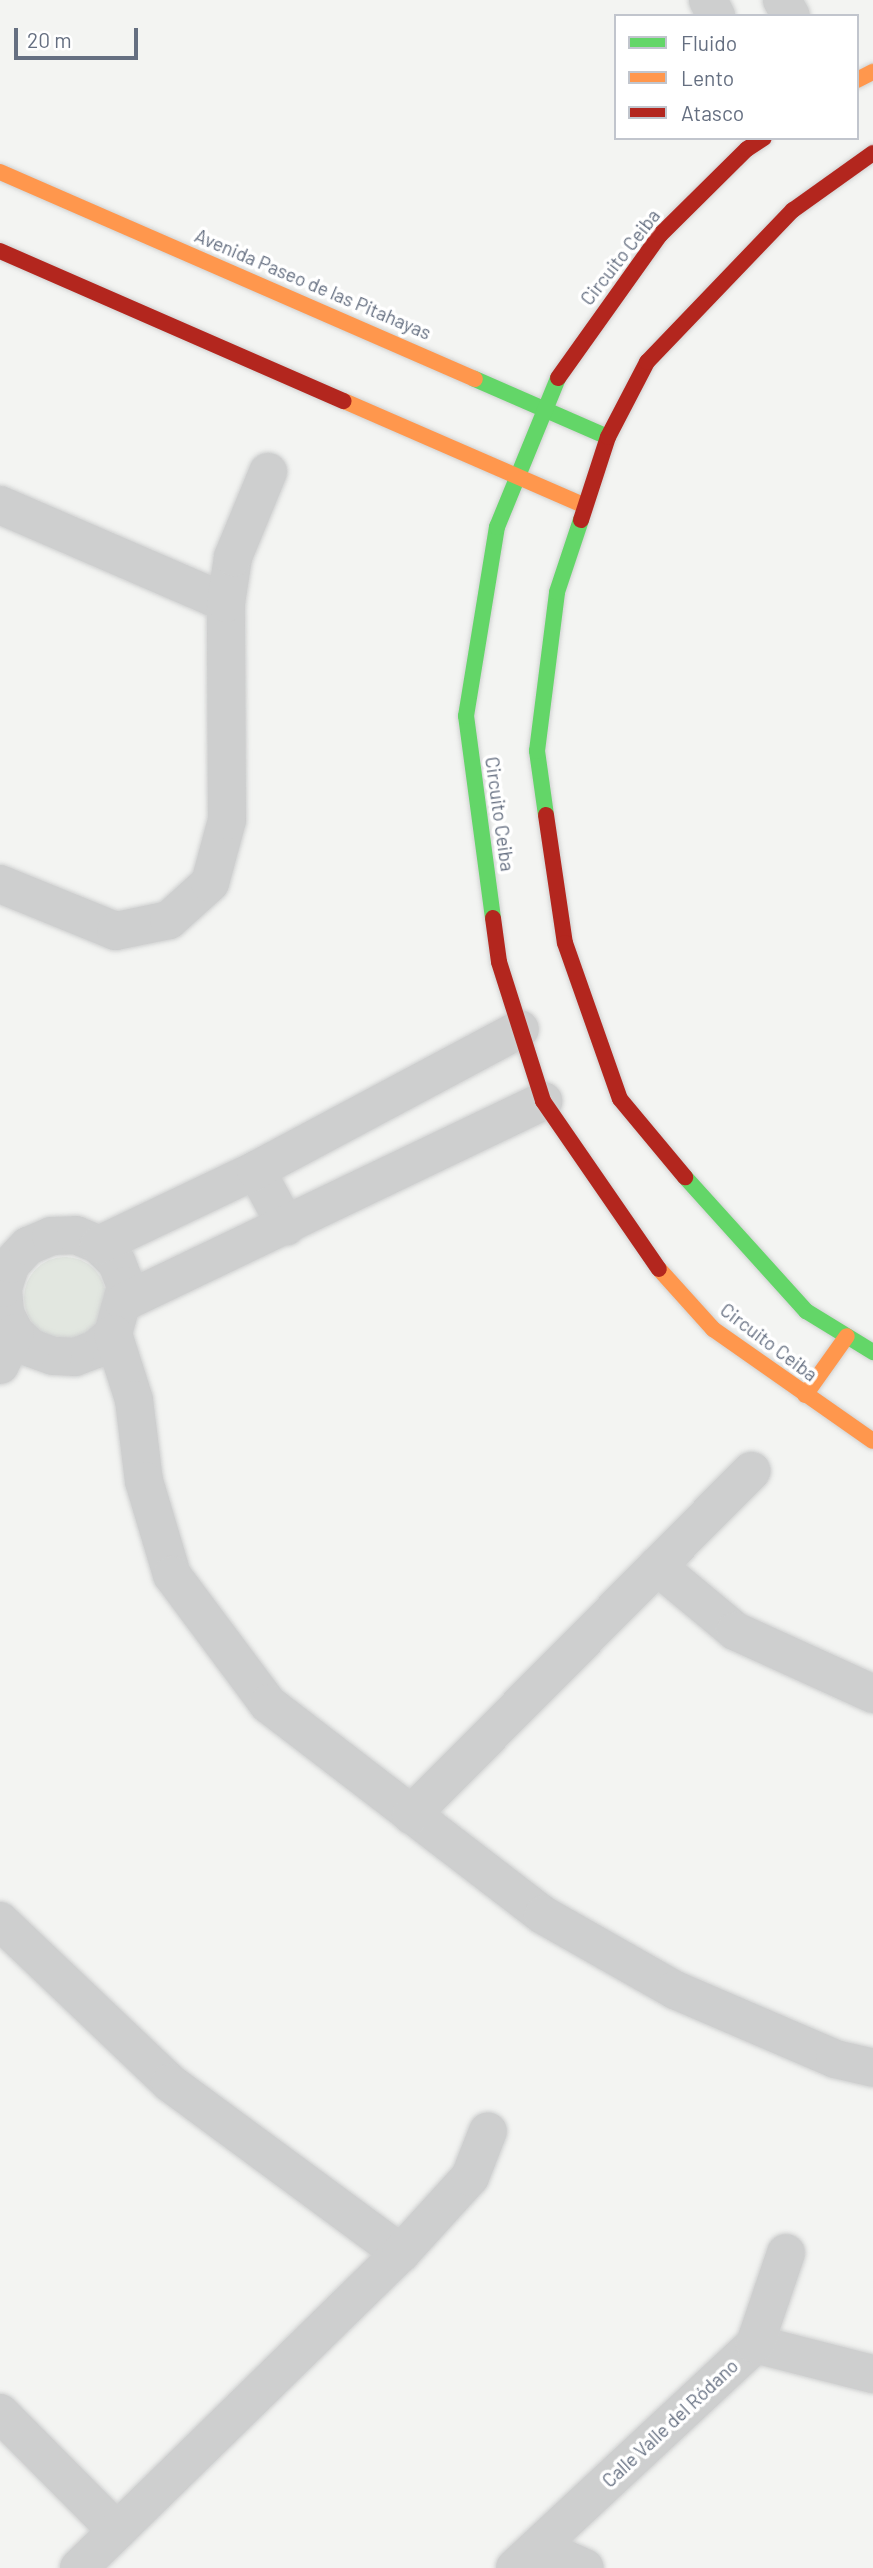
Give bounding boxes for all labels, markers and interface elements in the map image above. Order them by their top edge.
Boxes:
scale bar [18,14,142,58]
legend [614,14,859,140]
text: 20 m [27,27,72,52]
text: Fluido [681,30,737,55]
text: Lento [681,65,734,90]
text: Atasco [681,100,744,125]
street label: Circuito Ceiba [575,204,665,310]
street label: Avenida Paseo de las Pitahayas [191,224,435,344]
street label: Circuito Ceiba [481,755,519,873]
street label: Circuito Ceiba [716,1298,822,1386]
street label: Calle Valle del Ródano [597,2354,743,2492]

